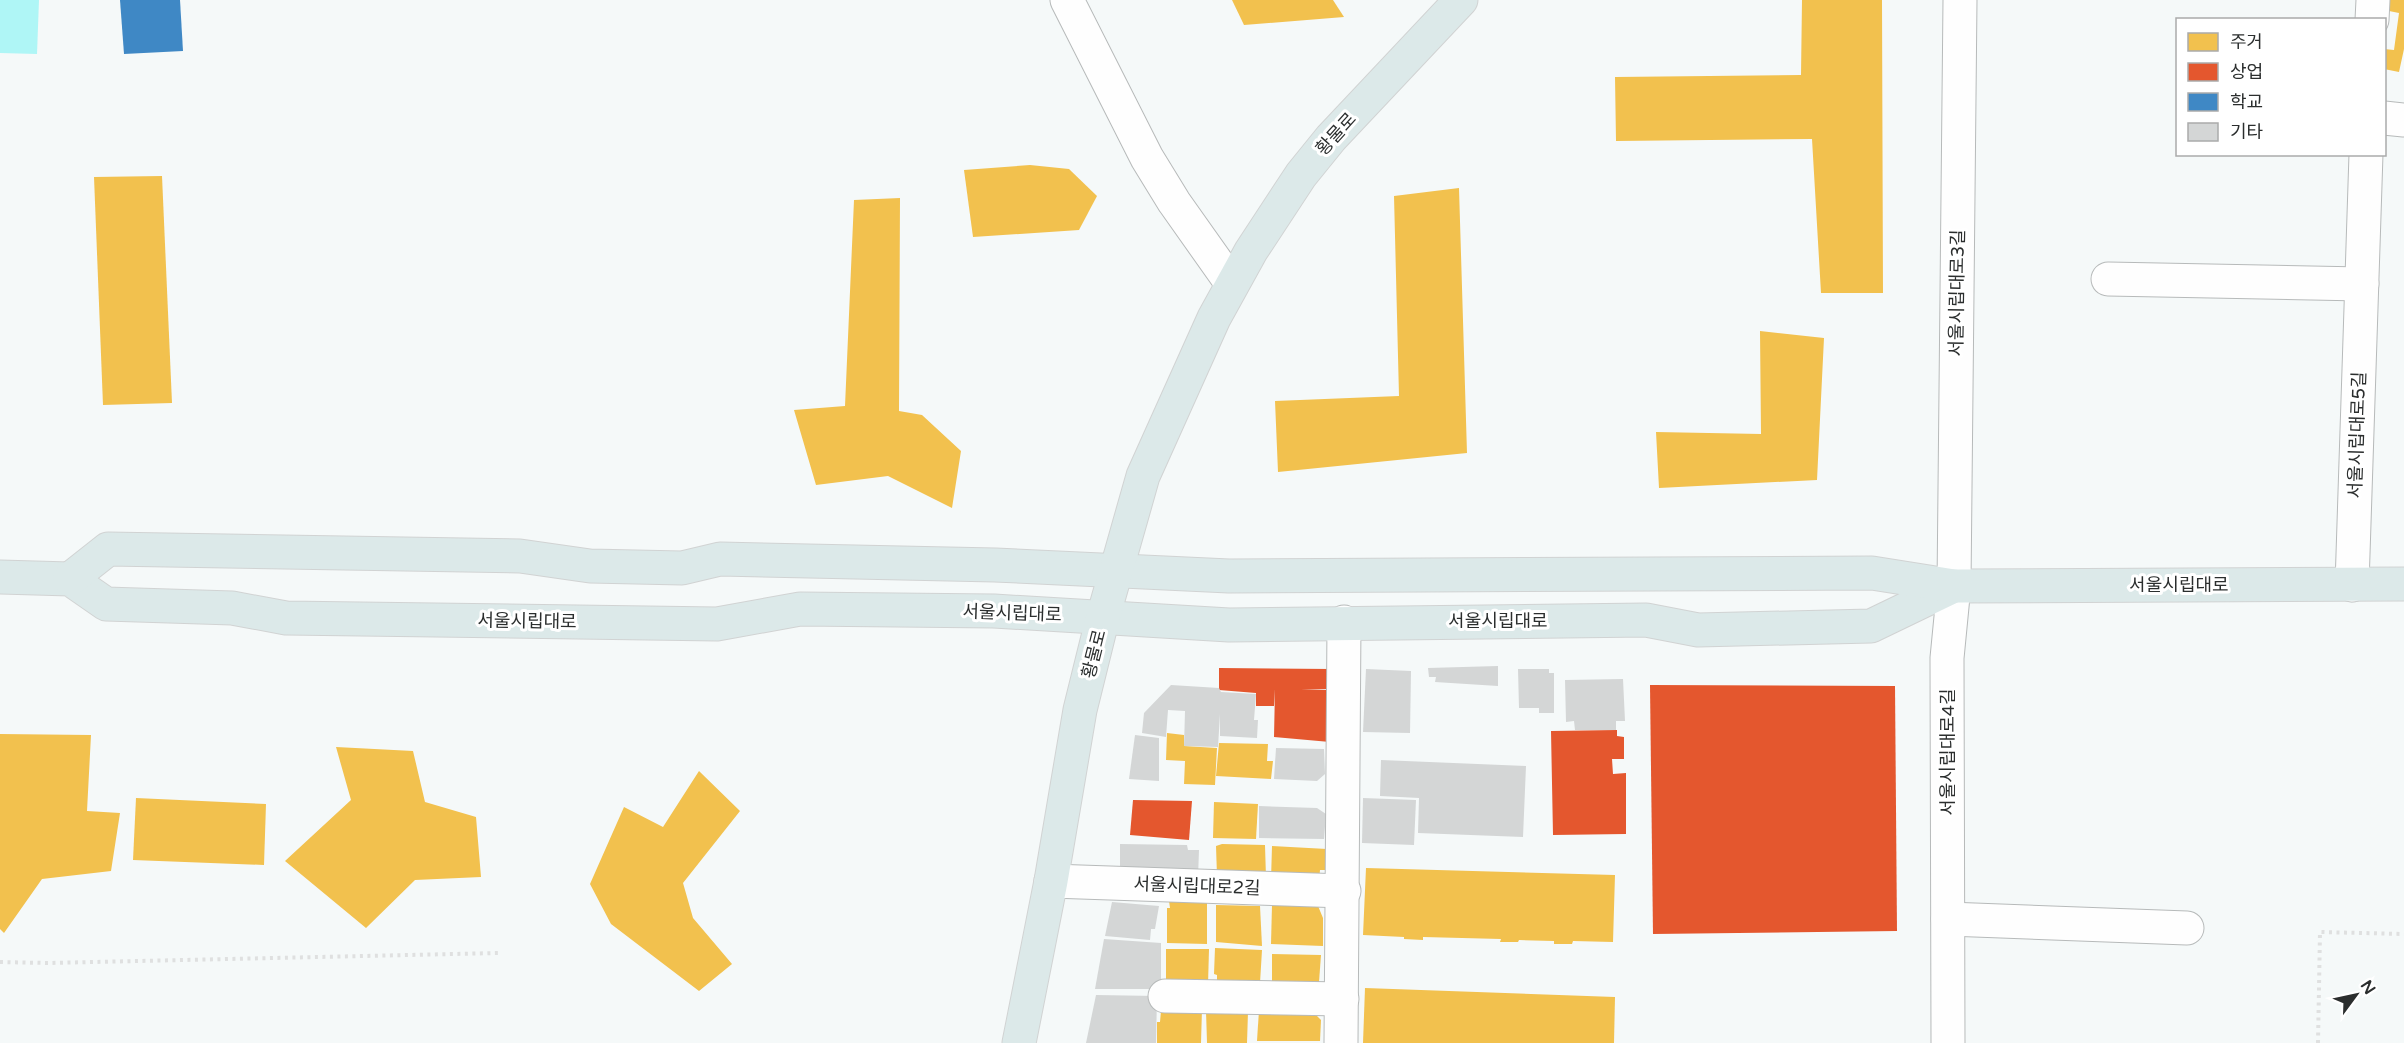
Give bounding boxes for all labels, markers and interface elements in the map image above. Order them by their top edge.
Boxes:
legend [2176,18,2386,156]
text: 주거 [2230,31,2263,53]
text: 상업 [2230,61,2263,83]
text: 학교 [2230,91,2263,113]
street label: 황물로 [1311,108,1361,160]
text: 기타 [2230,121,2264,143]
street label: 서울시립대로3길 [1945,229,1969,357]
street label: 서울시립대로5길 [2344,371,2370,499]
street label: 서울시립대로 [2129,574,2229,596]
street label: 서울시립대로 [962,600,1062,626]
street label: 서울시립대로 [477,609,577,633]
street label: 서울시립대로 [1448,610,1548,632]
street label: 황물로 [1077,627,1111,681]
street label: 서울시립대로4길 [1937,688,1959,816]
street label: 서울시립대로2길 [1133,873,1261,899]
north arrow [2326,965,2386,1025]
text: N [2356,977,2380,998]

